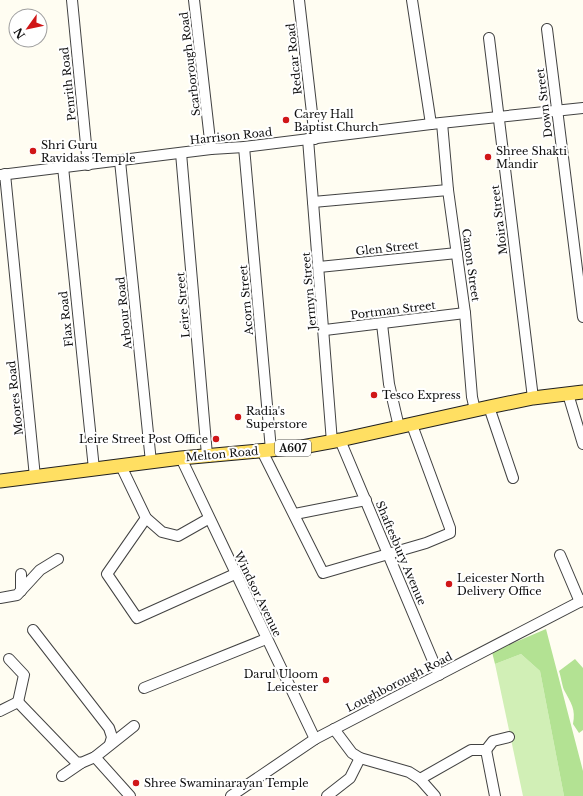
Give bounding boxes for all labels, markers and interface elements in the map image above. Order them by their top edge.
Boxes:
north arrow [8,8,48,48]
street label: Scarborough Road [177,10,203,117]
street label: Redcar Road [283,22,305,95]
text: N [11,25,28,42]
street label: Penrith Road [57,46,79,122]
street label: Down Street [533,67,555,139]
place label: Carey Hall Baptist Church [294,107,379,134]
marker: Carey Hall Baptist Church [281,115,291,125]
street label: Harrison Road [189,125,273,147]
place label: Shri Guru Ravidass Temple [41,138,135,165]
place label: Shree Shakti Mandir [496,144,567,171]
marker: Shri Guru Ravidass Temple [28,146,38,156]
marker: Shree Shakti Mandir [483,152,493,162]
street label: Moira Street [488,184,510,256]
street label: Canon Street [459,228,483,303]
street label: Glen Street [355,238,420,258]
street label: Jermyn Street [299,251,320,332]
street label: Acorn Street [236,263,256,337]
street label: Leire Street [173,271,193,338]
street label: Arbour Road [113,275,135,351]
street label: Flax Road [56,290,76,348]
street label: Portman Street [350,298,437,322]
street label: Moores Road [4,359,26,436]
place label: Tesco Express [382,388,461,402]
marker: Tesco Express [369,390,379,400]
place label: Radia's Superstore [246,404,307,431]
marker: Radia's Superstore [233,412,243,422]
place label: Leire Street Post Office [79,432,208,446]
marker: Leire Street Post Office [211,434,221,444]
road number: A607 [275,440,311,456]
street label: Melton Road [185,444,260,464]
street label: Shaftesbury Avenue [373,499,429,607]
street label: Windsor Avenue [231,548,285,639]
place label: Leicester North Delivery Office [457,571,545,598]
marker: Leicester North Delivery Office [444,579,454,589]
street label: Loughborough Road [344,649,455,715]
place label: Darul Uloom Leicester [244,667,319,694]
marker: Darul Uloom Leicester [321,675,331,685]
place label: Shree Swaminarayan Temple [144,776,309,790]
marker: Shree Swaminarayan Temple [131,778,141,788]

